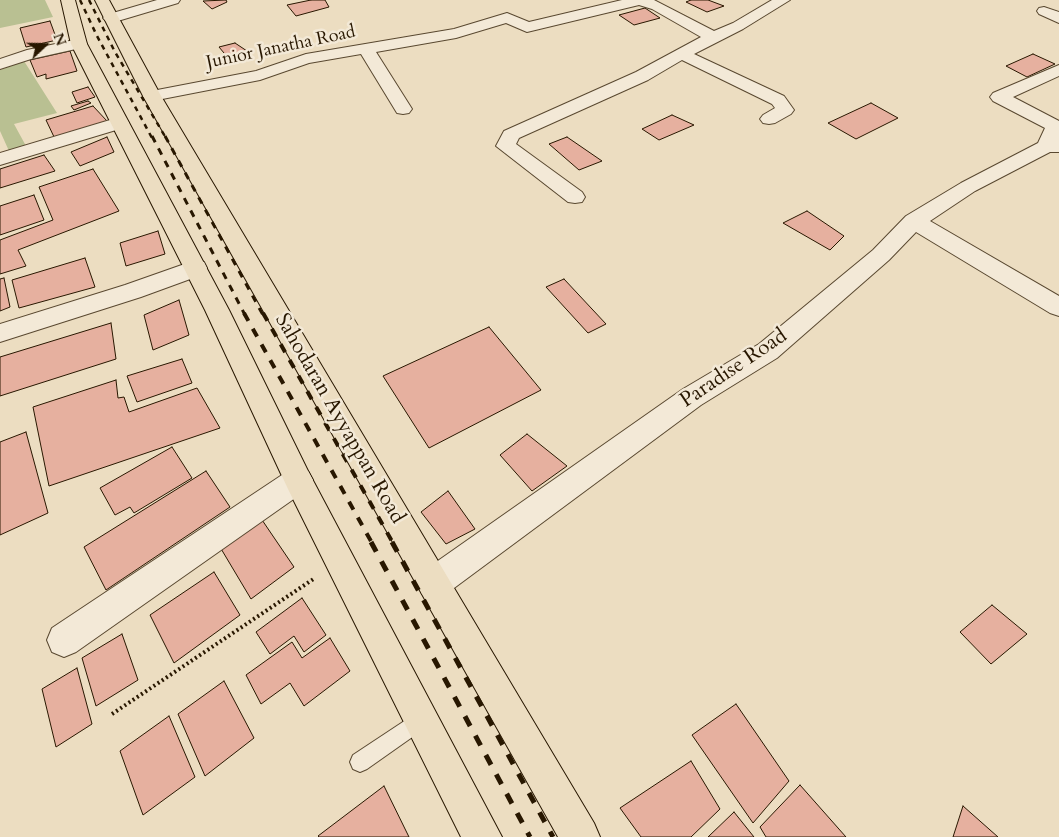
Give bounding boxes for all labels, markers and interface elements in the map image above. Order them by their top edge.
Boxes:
north arrow [20,20,70,70]
street label: Junior Janatha Road [204,22,358,74]
text: N [48,30,71,49]
street label: Sahodaran Ayyappan Road [268,309,410,529]
street label: Paradise Road [676,324,792,414]

